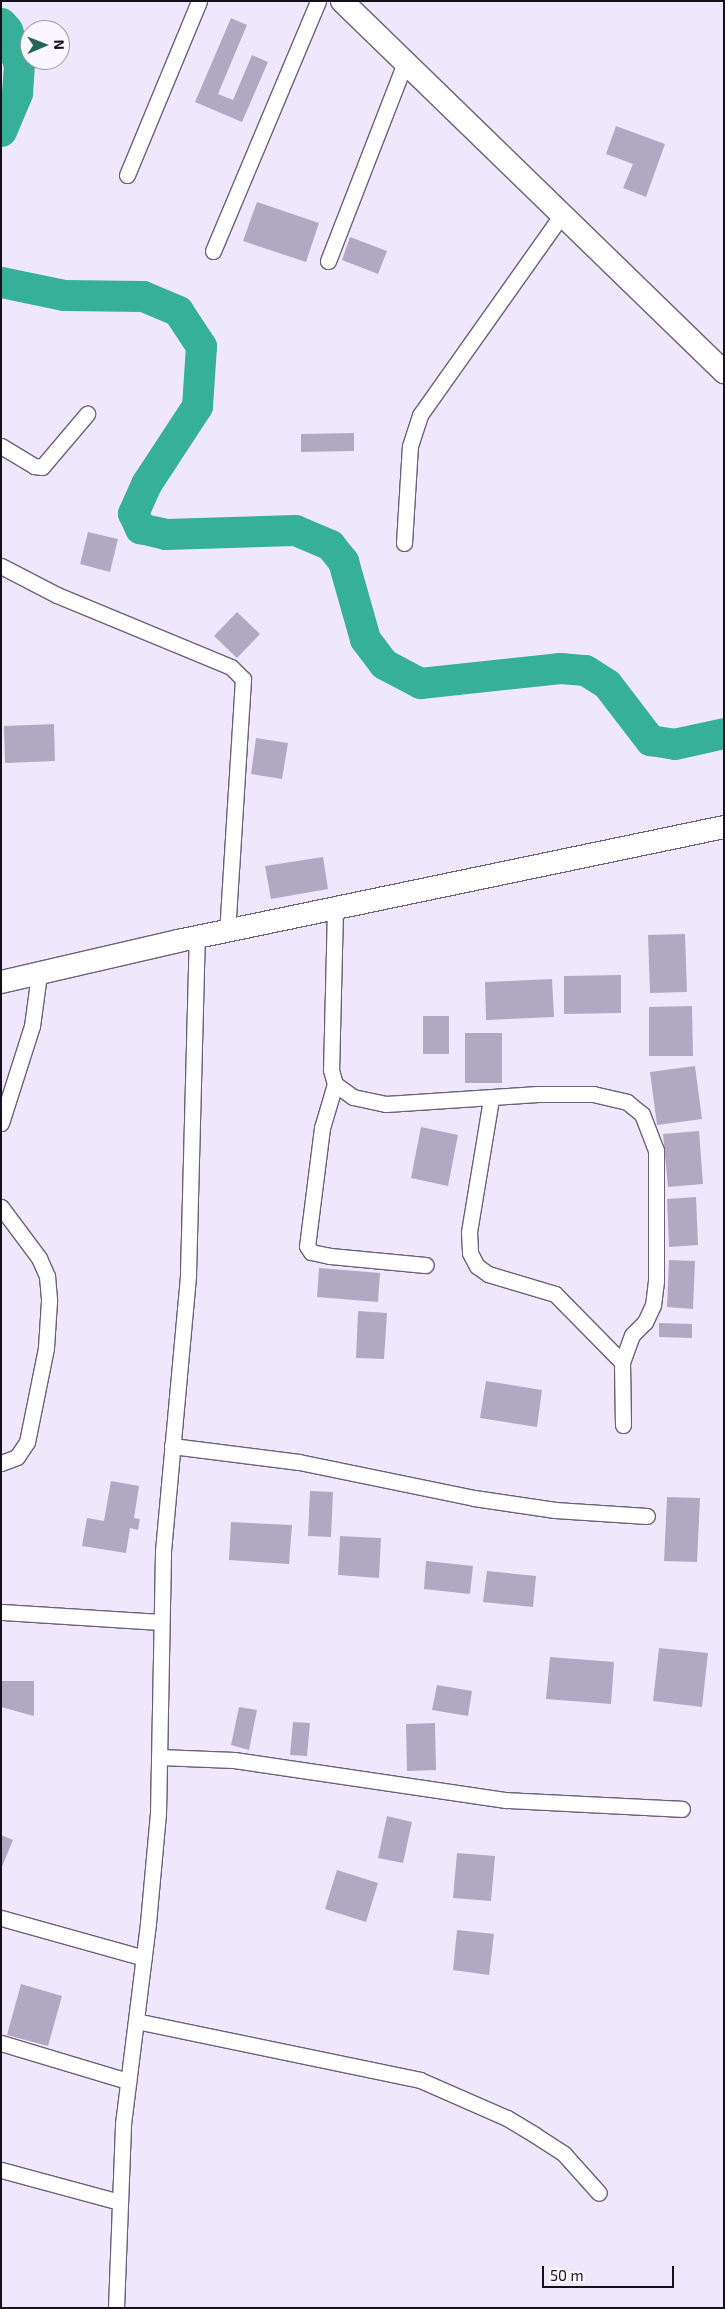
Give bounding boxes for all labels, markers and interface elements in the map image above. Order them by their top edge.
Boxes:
north arrow [20,20,70,70]
text: N [51,40,68,50]
scale bar [545,2256,678,2288]
text: 50 m [550,2266,584,2284]

